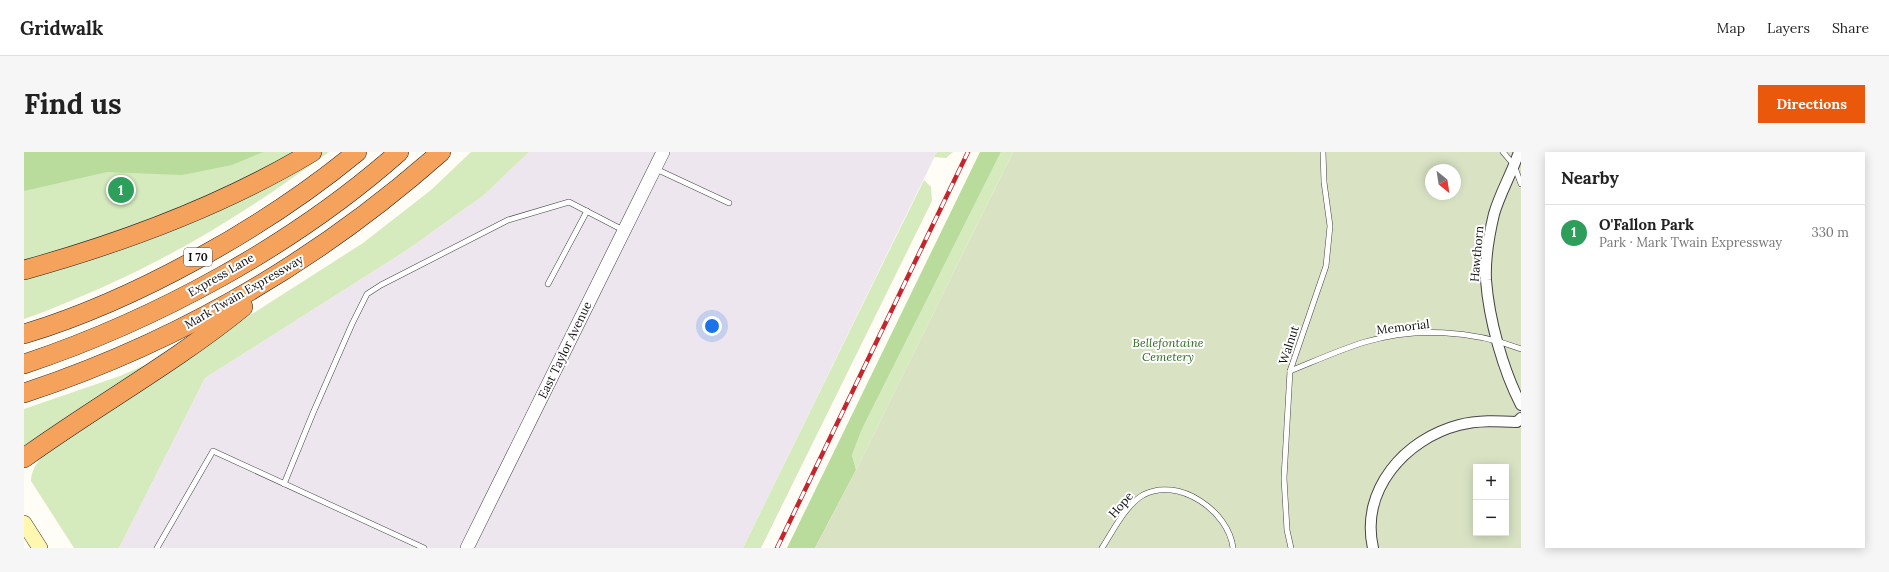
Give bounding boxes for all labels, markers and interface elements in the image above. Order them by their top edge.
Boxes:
text: Gridwalk [20,16,103,40]
text: Map [1717,19,1745,37]
text: Layers [1767,19,1810,37]
text: Share [1832,19,1869,37]
button: Directions [1758,85,1865,123]
text: Find us [24,86,122,122]
north arrow [1425,164,1461,200]
text: Nearby [1561,167,1619,189]
pin: 1 [108,175,134,205]
text: O'Fallon Park [1599,215,1694,234]
text: 1 [1571,224,1577,241]
text: 330 m [1811,224,1849,241]
street label: Hawthorn [1467,225,1486,283]
text: Park · Mark Twain Expressway [1599,234,1782,251]
road number: I 70 [184,248,212,266]
street label: Express Lane [185,249,257,300]
street label: Mark Twain Expressway [182,251,306,332]
street label: East Taylor Avenue [535,298,595,401]
your location [702,316,722,336]
street label: Memorial [1376,316,1430,337]
street label: Walnut [1275,323,1302,366]
park label: Bellefontaine Cemetery [1133,335,1204,364]
map controls [1473,464,1509,536]
button: + [1473,464,1509,500]
street label: Hope [1105,488,1136,521]
button: − [1473,500,1509,536]

